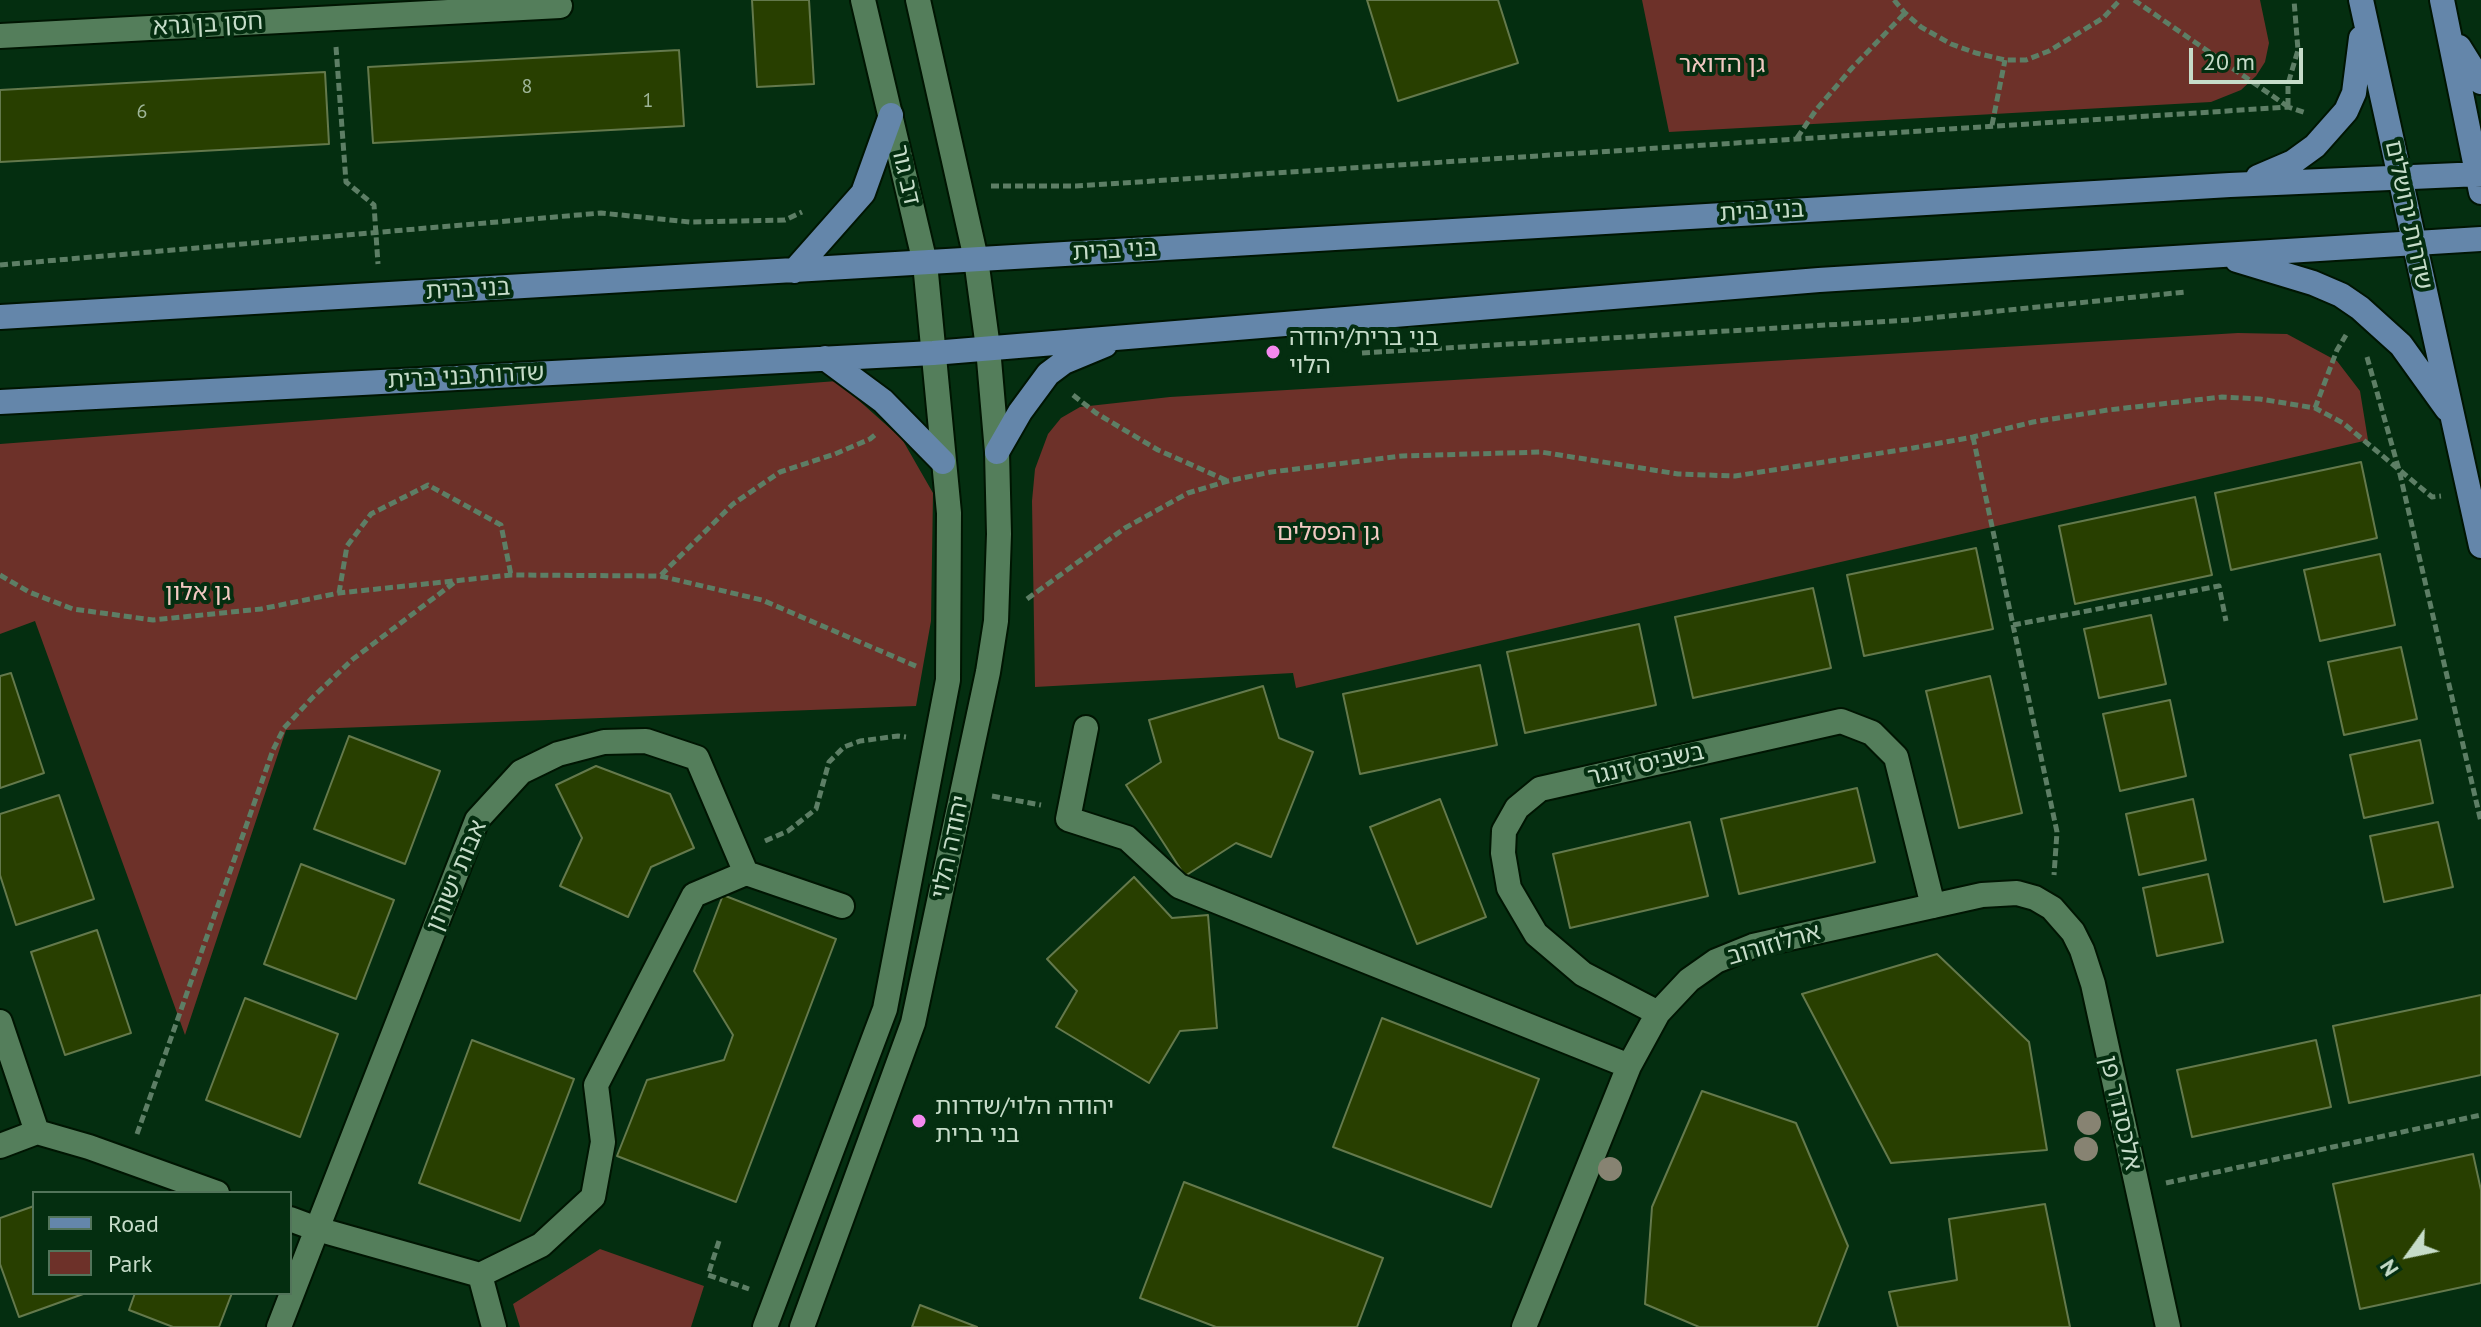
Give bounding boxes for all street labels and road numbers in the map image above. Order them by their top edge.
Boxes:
street label: חסן בן גרא [152,8,264,42]
street label: שדרות ירושלים [2378,138,2438,292]
street label: דב גור [884,142,926,208]
street label: בני ברית [1719,195,1805,229]
street label: בני ברית [1072,234,1158,268]
street label: בני ברית [425,273,511,307]
street label: שדרות בני ברית [387,359,545,395]
street label: בשביס זינגר [1585,738,1707,792]
street label: יהודה הלוי [926,793,976,901]
street label: אבות ישורון [421,816,493,936]
street label: ארלוזורוב [1724,918,1824,972]
street label: אלכסנדר פן [2093,1053,2147,1173]

